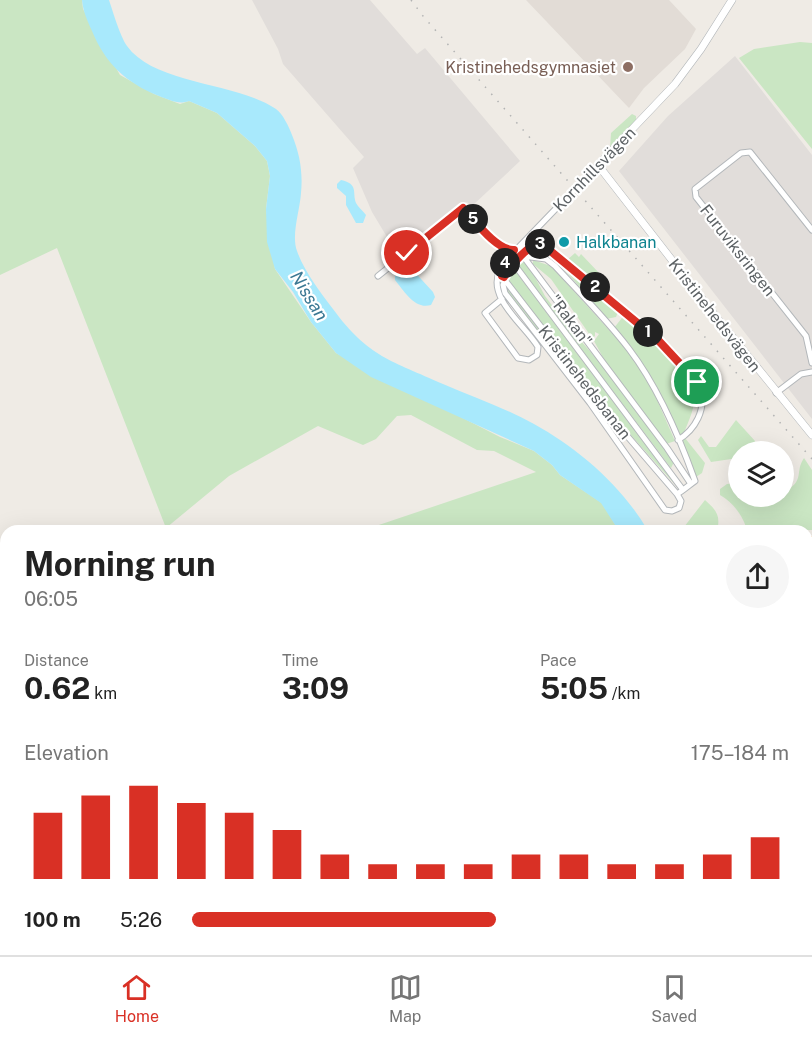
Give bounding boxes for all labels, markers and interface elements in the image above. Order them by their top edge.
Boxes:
place label: Kristinehedsgymnasiet [445,58,616,77]
marker: Kristinehedsgymnasiet [621,60,635,74]
street label: Kornhillsvägen [549,123,640,216]
street label: Furuviksringen [696,201,779,300]
pin: 5 [458,204,488,234]
text: 5 [468,209,478,228]
pin [381,227,432,278]
pin: 3 [525,229,555,259]
place label: Halkbanan [576,233,656,252]
text: 3 [535,234,545,253]
marker: Halkbanan [557,235,571,249]
icon: check [390,236,423,269]
pin: 4 [490,248,520,278]
text: 4 [500,253,510,272]
street label: Kristinehedsvägen [665,255,765,376]
water label: Nissan [286,267,333,324]
pin: 2 [580,272,610,302]
text: 2 [590,277,600,296]
street label: "Rakan" [545,291,596,350]
pin: 1 [633,317,663,347]
street label: Kristinehedsbanan [534,322,635,443]
text: 1 [645,322,651,341]
pin [671,356,722,407]
icon: arrive [680,365,713,398]
map controls [728,441,794,507]
button: layers [728,441,794,507]
text: Morning run [24,545,216,583]
button: share [726,545,789,608]
text: 06:05 [24,587,78,611]
text: Distance [24,651,89,670]
text: Time [282,651,318,670]
text: Pace [540,651,577,670]
text: 0.62 [24,670,90,706]
text: 3:09 [282,670,349,706]
text: 5:05 [540,670,608,706]
text: km [90,684,117,703]
text: /km [608,684,640,703]
text: Elevation [24,741,109,765]
text: 175–184 m [691,741,789,765]
text: 100 m [24,908,81,932]
text: 5:26 [120,908,162,932]
tab: Home [115,971,159,1026]
tab: Map [389,971,422,1026]
tab: Saved [651,971,697,1026]

